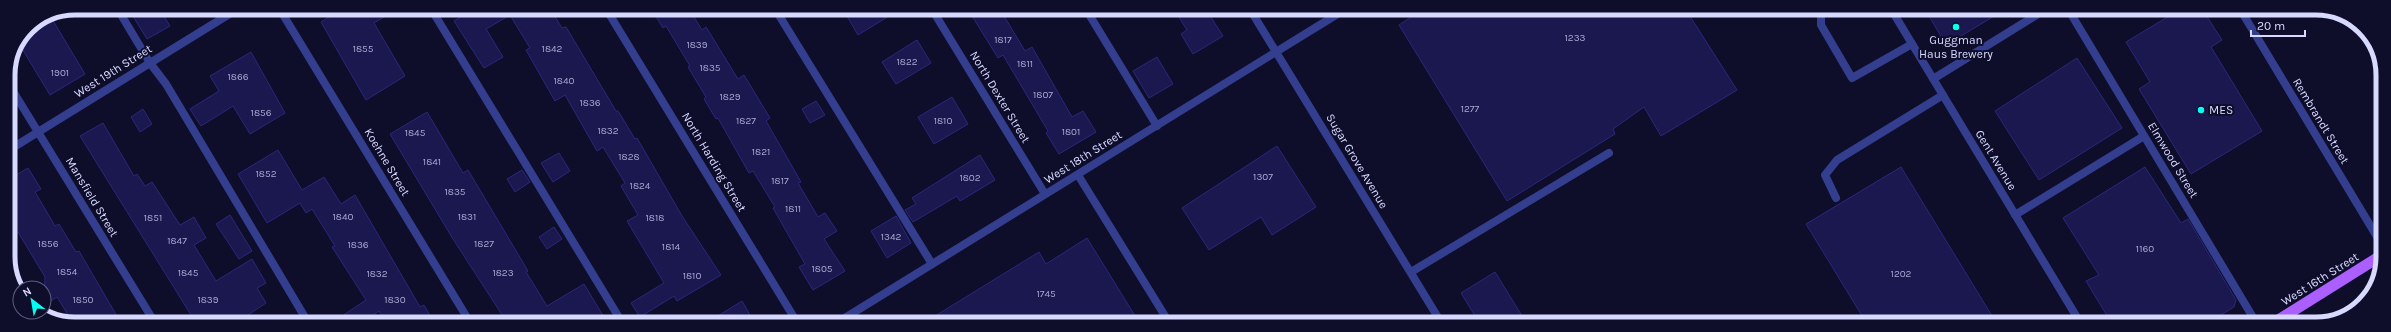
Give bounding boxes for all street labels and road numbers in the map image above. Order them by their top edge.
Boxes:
street label: West 19th Street [72,41,155,100]
street label: North Dexter Street [967,49,1033,146]
street label: Rembrandt Street [2290,76,2352,167]
street label: North Harding Street [679,110,749,215]
street label: Sugar Grove Avenue [1323,111,1391,211]
street label: Elmwood Street [2145,120,2201,201]
street label: Koehne Street [361,126,413,199]
street label: West 18th Street [1042,127,1125,187]
street label: Gent Avenue [1972,127,2020,193]
street label: Mansfield Street [63,155,122,240]
street label: West 16th Street [2279,249,2362,308]

